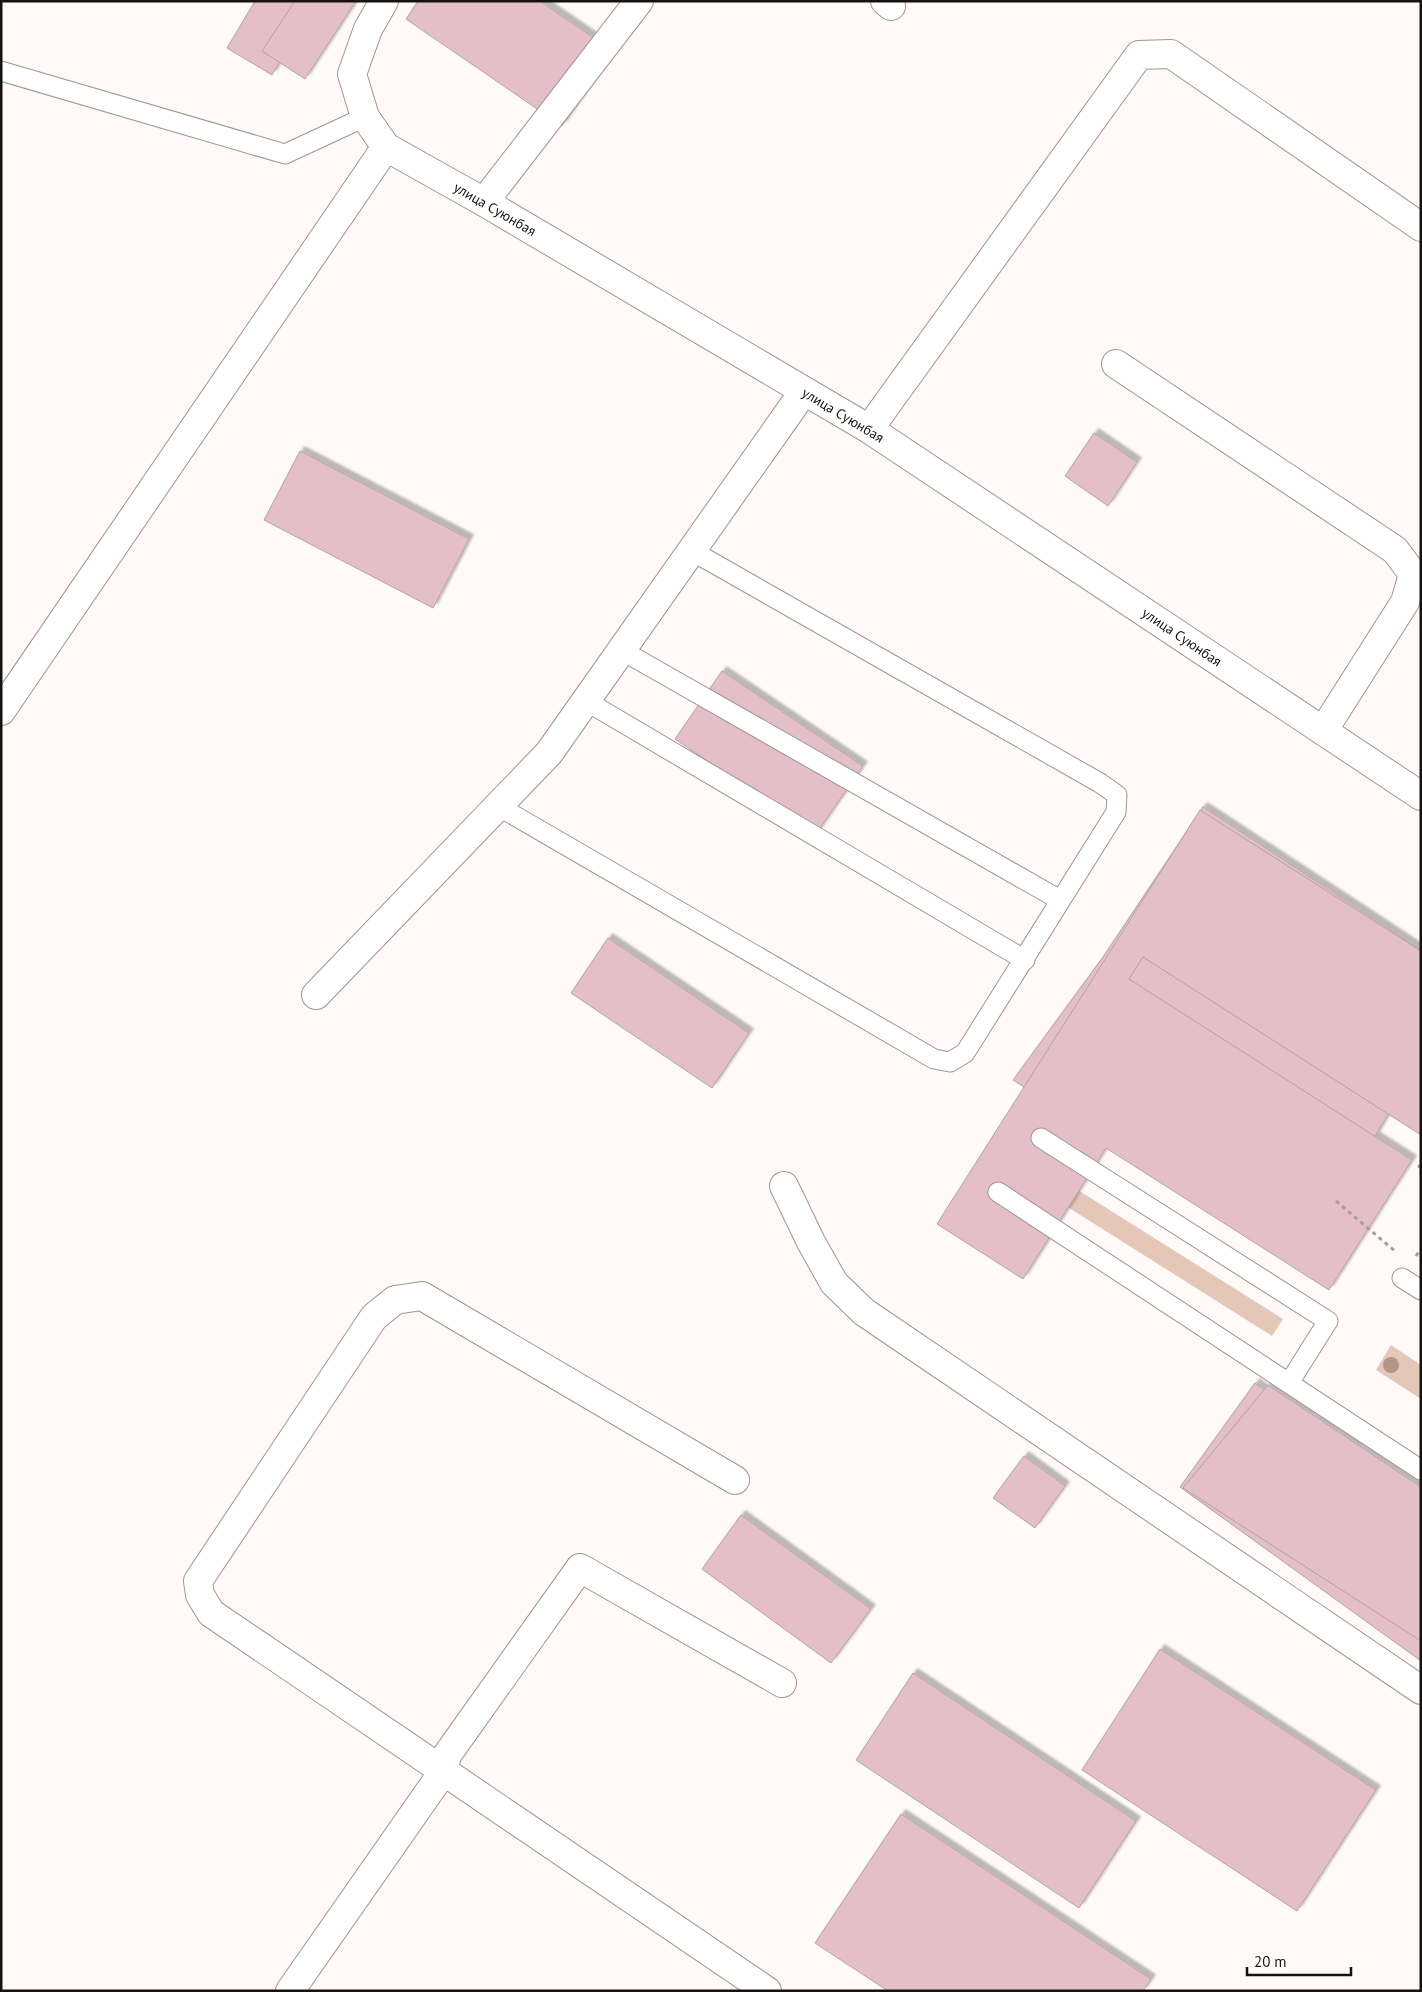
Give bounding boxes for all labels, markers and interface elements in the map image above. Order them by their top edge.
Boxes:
street label: улица Суюнбая [450,178,540,240]
street label: улица Суюнбая [799,383,887,447]
street label: улица Суюнбая [1139,604,1225,670]
scale bar [1247,1944,1351,1976]
text: 20 m [1254,1952,1287,1971]

